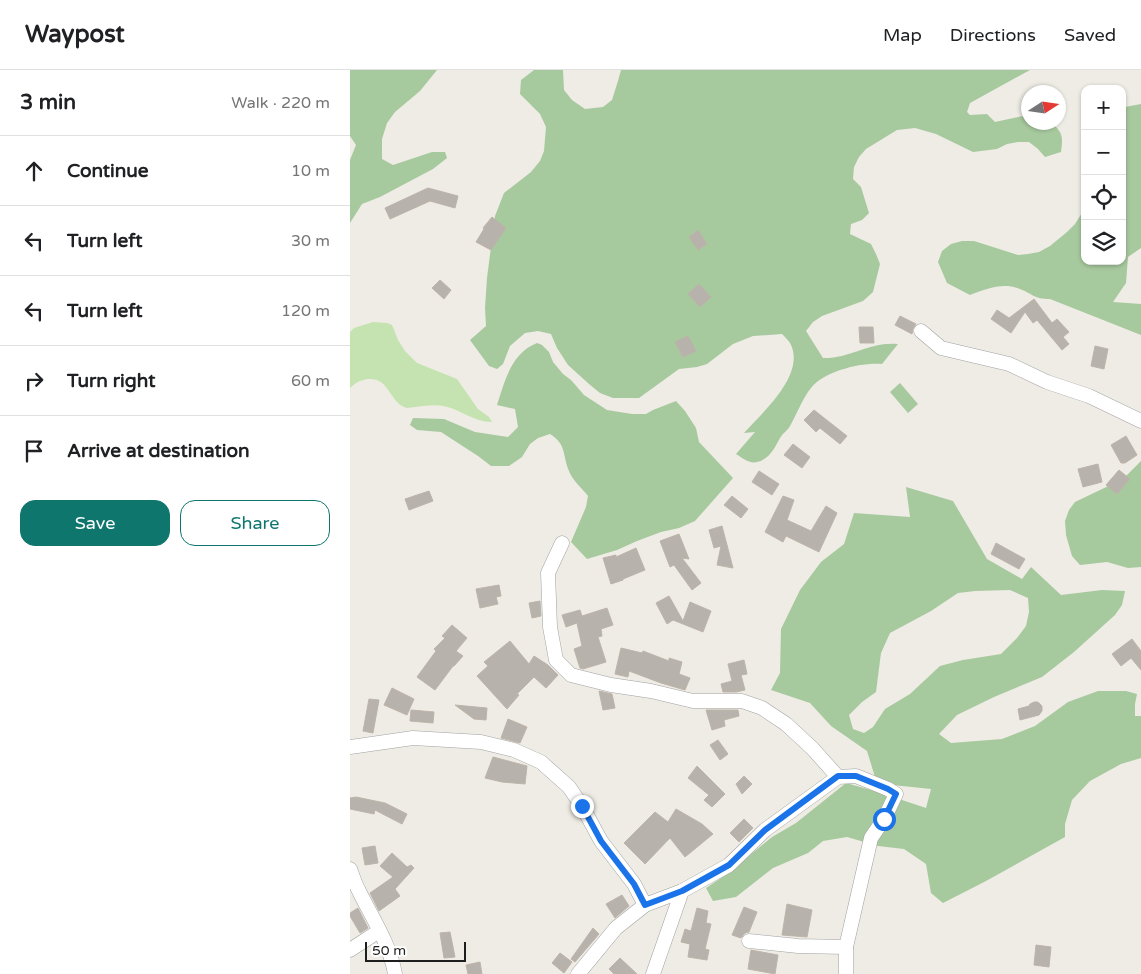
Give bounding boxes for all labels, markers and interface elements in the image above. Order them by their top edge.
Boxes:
text: Waypost [25,20,125,49]
text: Map [883,24,922,46]
text: Directions [950,24,1036,46]
text: Saved [1064,24,1116,46]
north arrow [1021,85,1066,130]
map controls [1081,85,1126,265]
button: + [1081,85,1126,130]
text: 3 min [20,90,76,115]
text: Walk · 220 m [231,93,330,113]
button: − [1081,130,1126,175]
icon: ahead [20,157,48,185]
text: Continue [67,160,149,182]
text: 10 m [291,161,330,181]
button: locate [1081,175,1126,220]
button: layers [1081,220,1126,265]
icon: left [20,227,48,255]
text: Turn left [67,230,143,252]
text: 30 m [291,231,330,251]
icon: left [20,297,48,325]
text: Turn left [67,300,143,322]
text: 120 m [281,301,330,321]
icon: right [20,367,48,395]
text: Turn right [67,370,155,392]
text: 60 m [291,371,330,391]
icon: arrive [20,437,48,465]
text: Arrive at destination [67,440,250,462]
button: Save [20,500,170,546]
button: Share [180,500,330,546]
route end [571,795,594,818]
route start [873,808,896,831]
scale bar [365,939,466,962]
text: 50 m [372,942,406,959]

